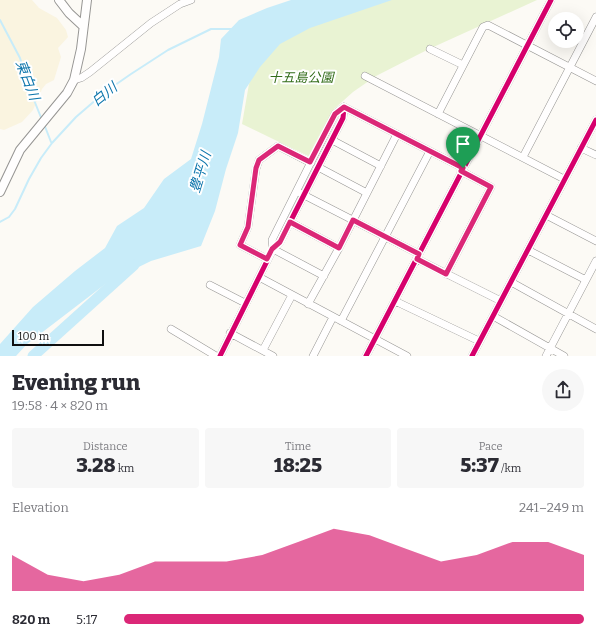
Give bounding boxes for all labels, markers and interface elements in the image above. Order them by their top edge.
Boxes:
map controls [548,12,584,48]
button: locate [548,12,584,48]
water label: 東白川 [12,58,44,105]
park label: 十五島公園 [268,70,335,85]
water label: 白川 [88,78,122,110]
pin [446,127,480,168]
icon: arrive [452,133,474,155]
water label: 豊平川 [186,148,215,195]
scale bar [12,328,104,347]
text: 100 m [18,330,49,343]
text: Evening run [12,369,140,396]
button: share [542,369,584,411]
text: 19:58 · 4 × 820 m [12,398,108,413]
text: Distance [83,440,128,453]
text: Time [285,440,311,453]
text: Pace [479,440,503,453]
text: 3.28 [76,453,116,477]
text: 18:25 [274,453,322,477]
text: 5:37 [460,453,499,477]
text: km [116,462,134,475]
text: /km [499,462,521,475]
text: Elevation [12,500,69,515]
text: 241–249 m [519,500,584,515]
text: 820 m [12,612,50,627]
text: 5:17 [76,612,97,627]

